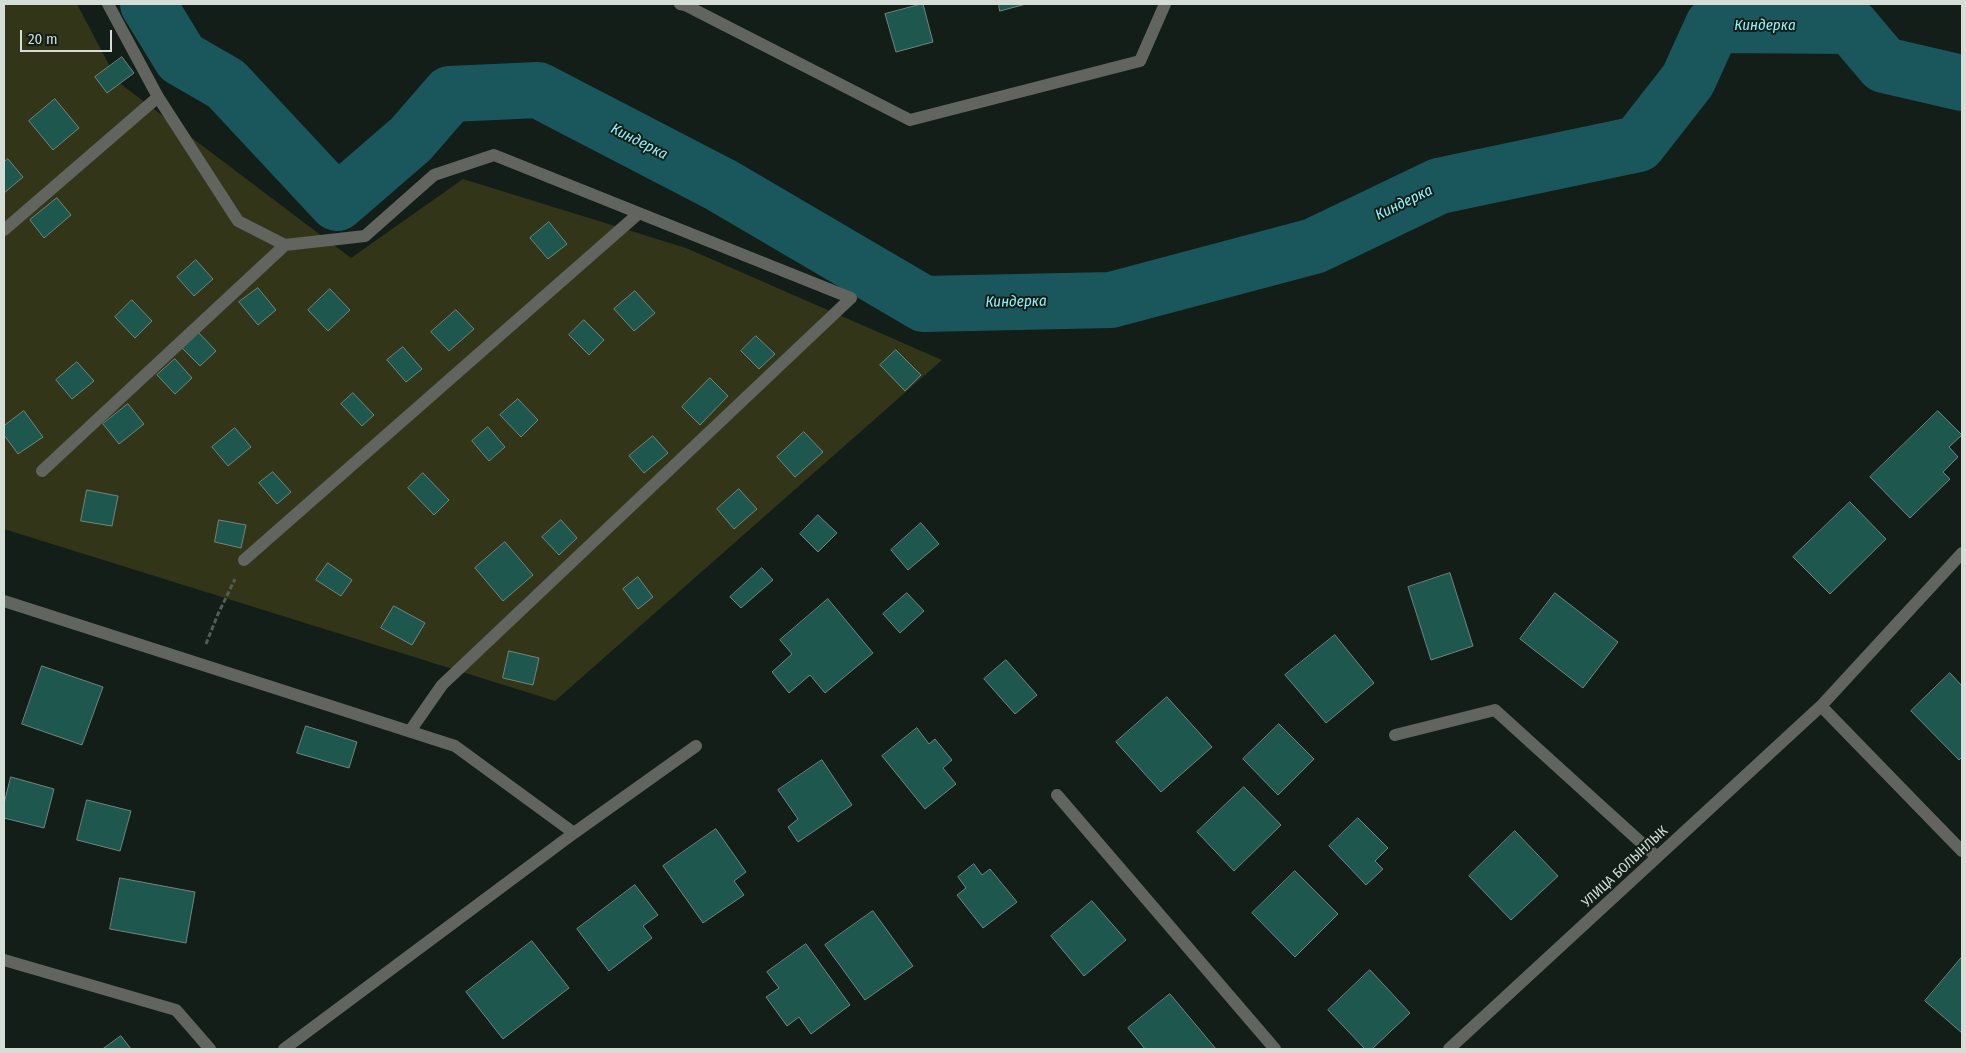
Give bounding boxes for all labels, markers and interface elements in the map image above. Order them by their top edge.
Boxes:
water label: Киндерка [1734,17,1796,35]
scale bar [22,20,115,52]
text: 20 m [28,30,58,48]
water label: Киндерка [608,120,670,164]
water label: Киндерка [1372,181,1436,225]
water label: Киндерка [985,292,1047,312]
street label: УЛИЦА БОЛЫНЛЫК [1579,823,1671,911]

